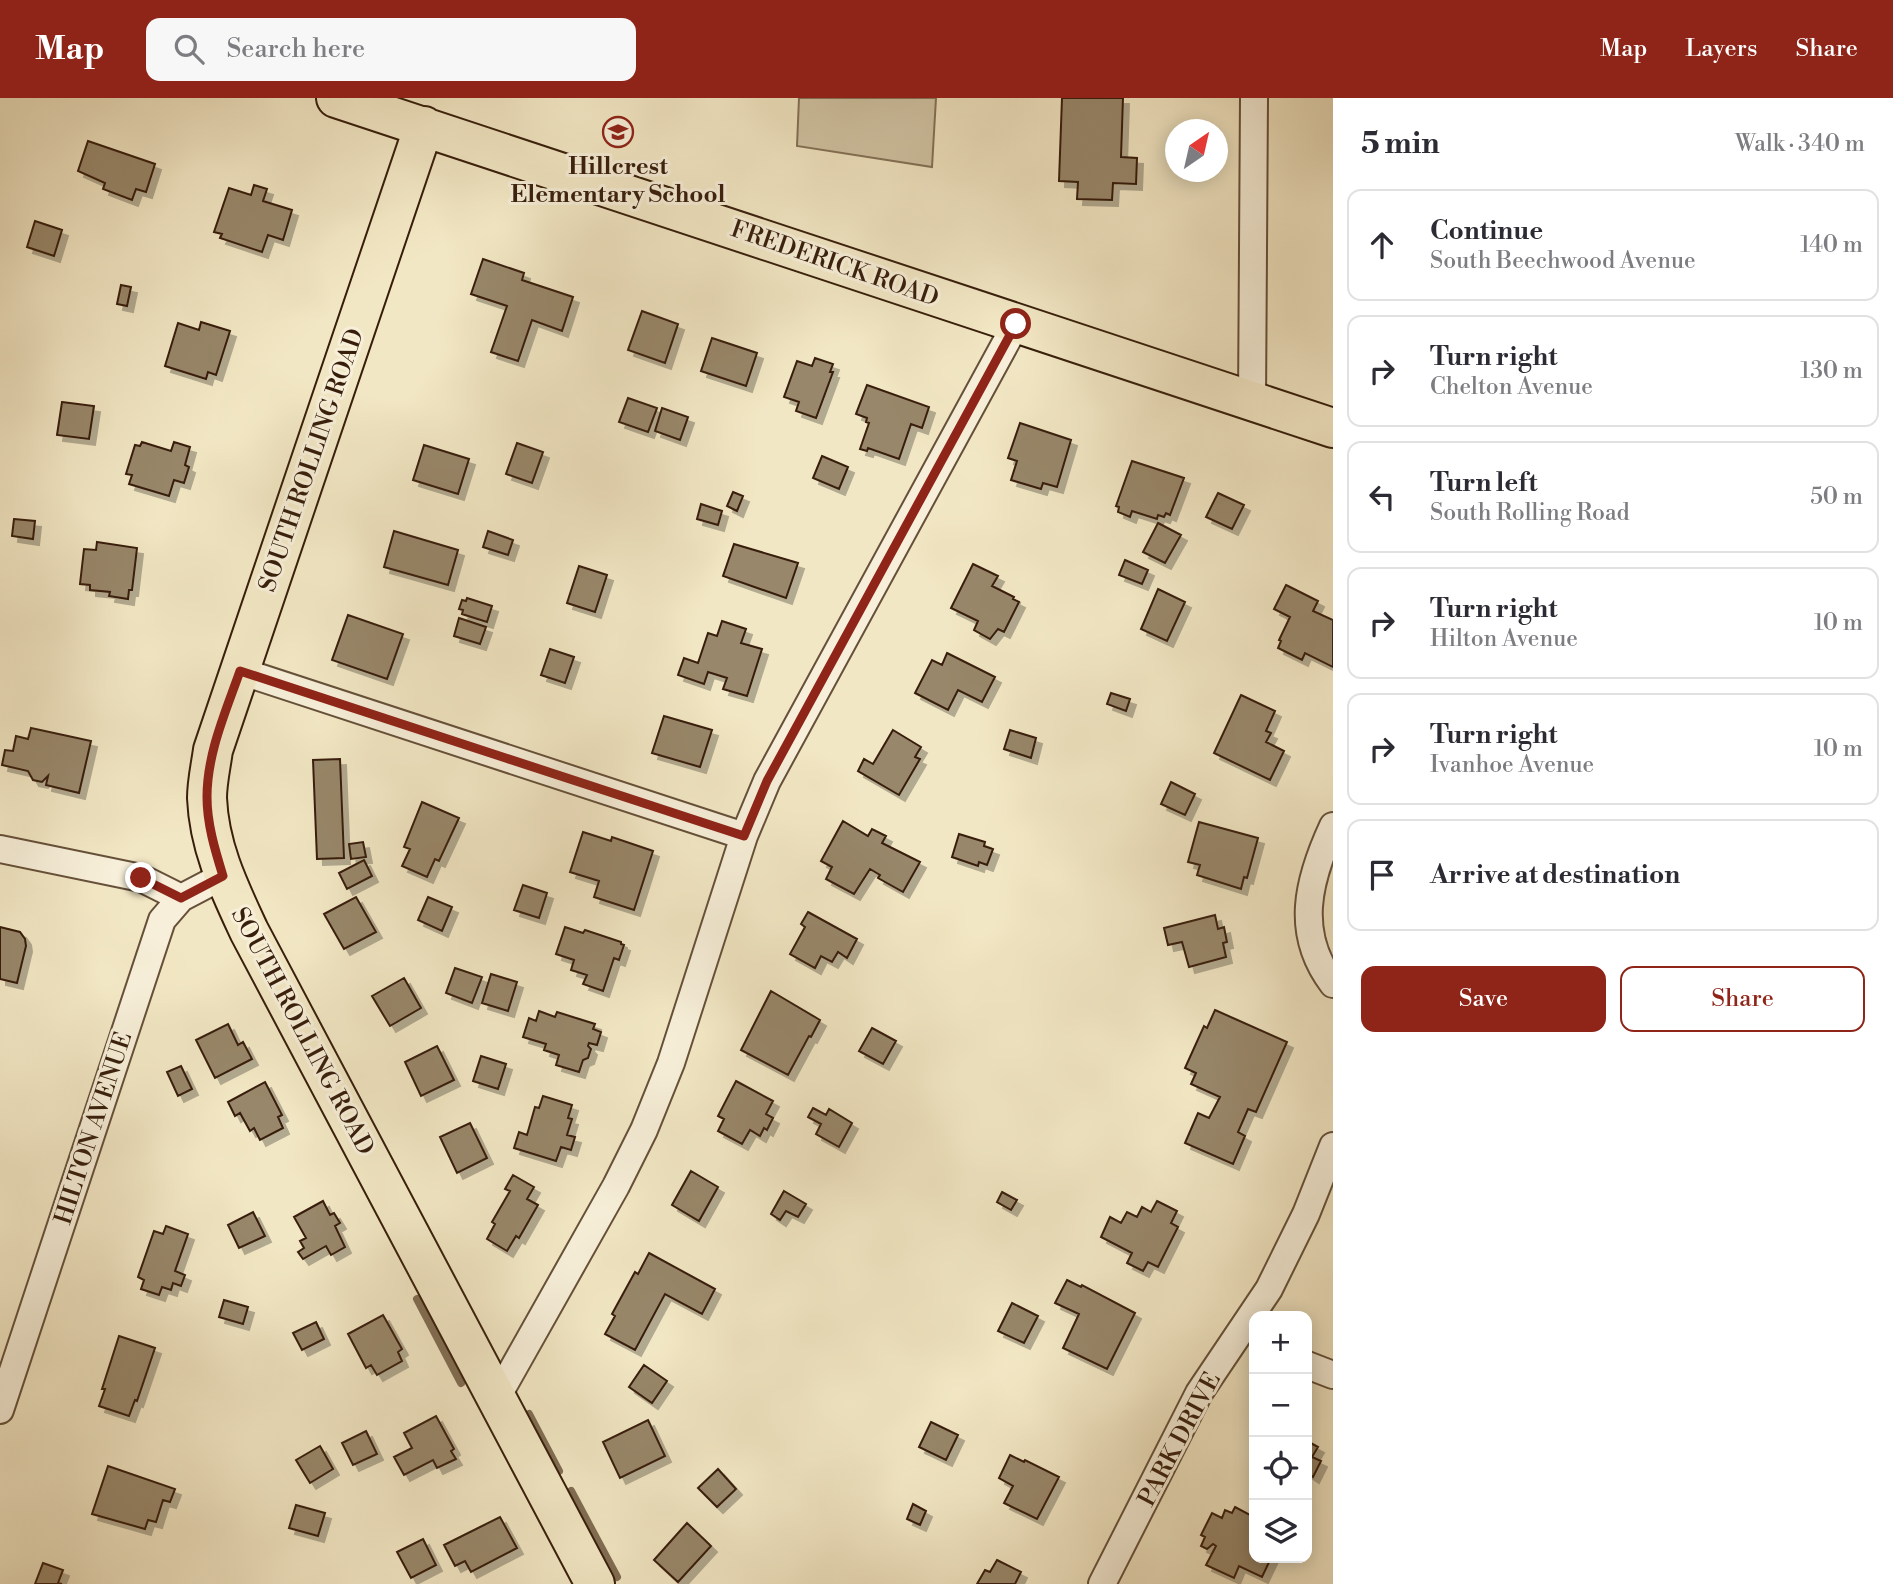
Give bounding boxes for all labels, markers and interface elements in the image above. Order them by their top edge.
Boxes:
search box [146,18,636,81]
text: Map [35,29,104,70]
icon: search [170,30,208,68]
text: Search here [226,33,365,65]
text: Map [1600,34,1647,64]
text: Layers [1685,34,1757,64]
text: Share [1795,34,1858,64]
school or university icon: Hillcrest Elementary School [601,115,635,149]
north arrow [1165,119,1228,182]
text: 5 min [1361,125,1440,163]
text: Walk · 340 m [1735,130,1865,158]
place label: Hillcrest Elementary School [511,152,726,210]
street label: FREDERICK ROAD [727,214,943,314]
text: Continue [1430,215,1543,247]
icon: ahead [1363,226,1401,264]
text: 140 m [1800,231,1863,259]
text: South Beechwood Avenue [1430,247,1696,275]
route start [1000,308,1031,339]
street label: SOUTH ROLLING ROAD [253,325,371,596]
text: Turn right [1430,341,1558,373]
icon: right [1363,352,1401,390]
text: 130 m [1800,357,1863,385]
text: Chelton Avenue [1430,373,1593,401]
text: Turn left [1430,467,1538,499]
icon: left [1363,478,1401,516]
text: 50 m [1810,483,1863,511]
text: South Rolling Road [1430,499,1630,527]
text: Turn right [1430,593,1558,625]
icon: right [1363,604,1401,642]
text: 10 m [1814,609,1863,637]
text: Hilton Avenue [1430,625,1578,653]
text: Turn right [1430,719,1558,751]
icon: right [1363,730,1401,768]
text: 10 m [1814,735,1863,763]
text: Ivanhoe Avenue [1430,751,1594,779]
icon: arrive [1363,856,1401,894]
text: Arrive at destination [1430,859,1680,891]
route end [125,862,156,893]
street label: SOUTH ROLLING ROAD [224,902,380,1161]
button: Save [1361,966,1606,1032]
button: Share [1620,966,1865,1032]
street label: HILTON AVENUE [49,1028,139,1228]
map controls [1249,1311,1312,1563]
button: + [1249,1311,1312,1374]
street label: PARK DRIVE [1132,1367,1228,1512]
button: − [1249,1374,1312,1437]
button: locate [1249,1437,1312,1500]
button: layers [1249,1500,1312,1563]

